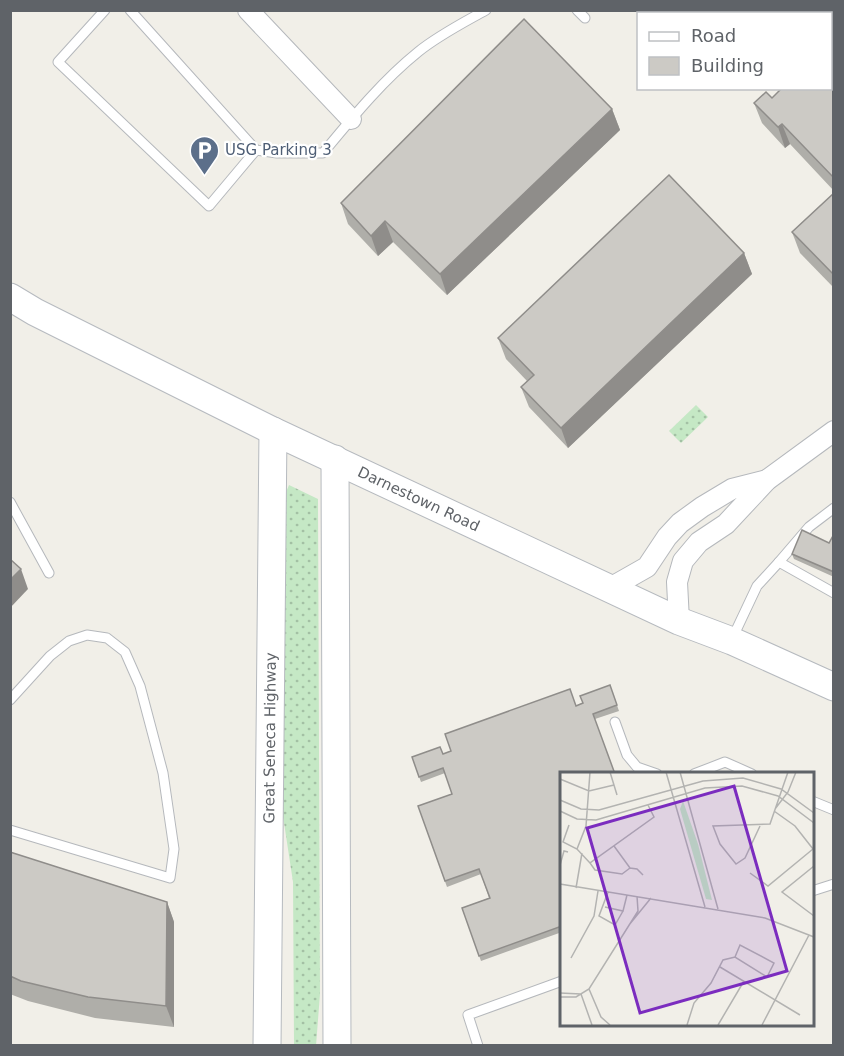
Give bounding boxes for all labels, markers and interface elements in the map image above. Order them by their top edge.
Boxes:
legend [637,12,832,90]
text: Road [691,25,736,46]
text: Building [691,55,764,76]
parking icon: USG Parking 3 [188,134,220,176]
place label: USG Parking 3 [225,141,332,159]
street label: Darnestown Road [355,463,482,535]
street label: Great Seneca Highway [260,652,280,824]
inset map [560,772,814,1026]

